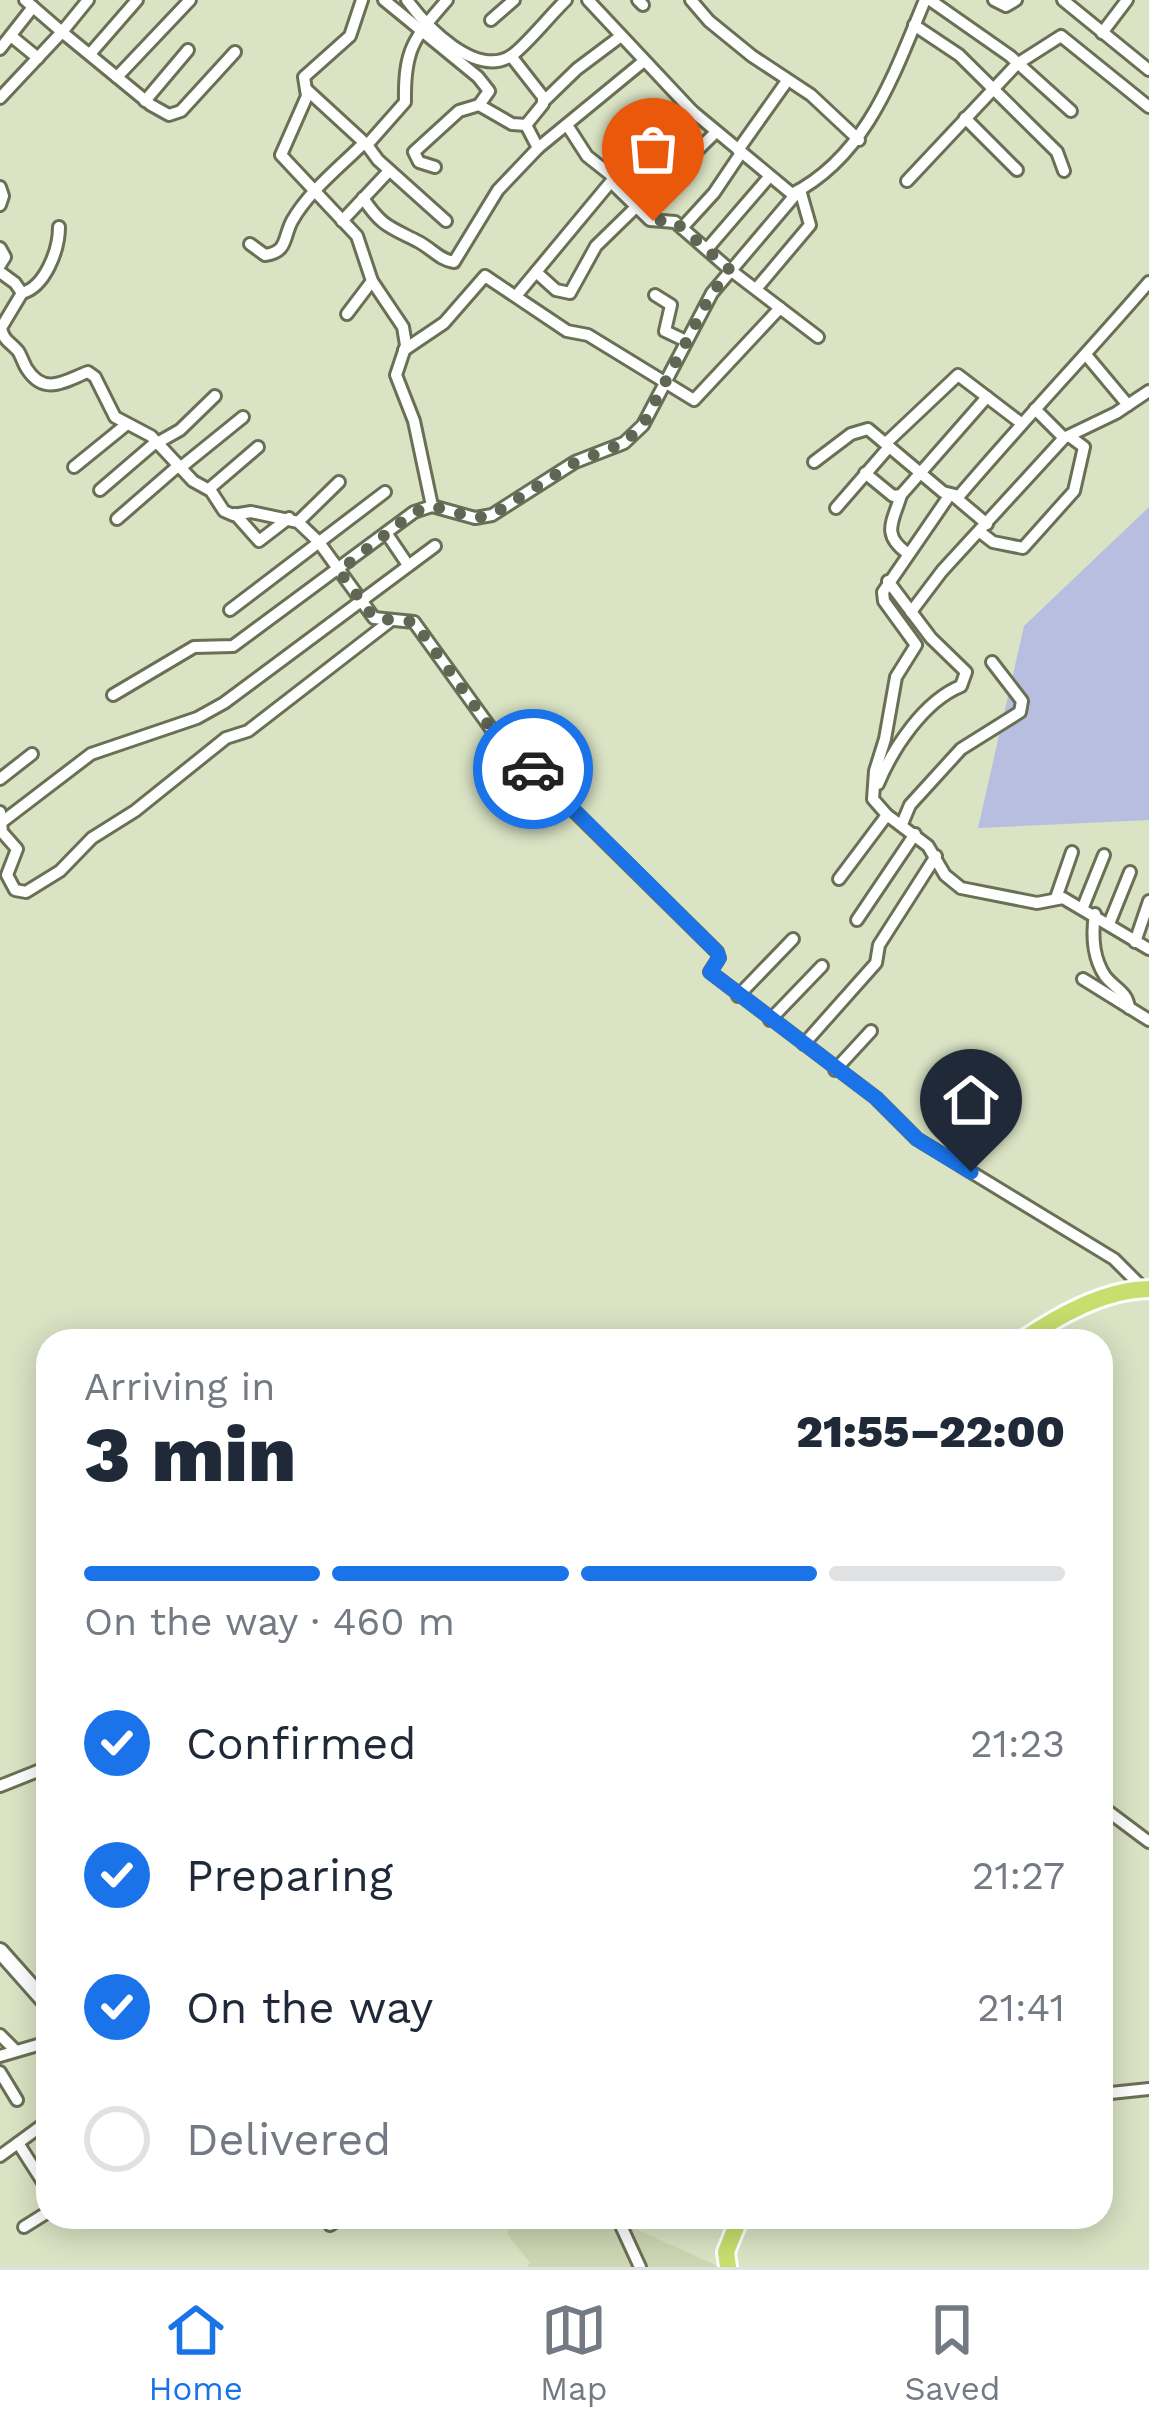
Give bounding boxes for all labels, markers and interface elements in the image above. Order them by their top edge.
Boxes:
pin [602,98,704,221]
icon: bag [620,116,686,182]
courier [473,709,593,829]
icon: car [500,736,566,802]
pin [920,1049,1022,1172]
icon: home [938,1067,1004,1133]
text: Arriving in [84,1364,275,1409]
text: 21:55–22:00 [796,1405,1065,1458]
text: 3 min [84,1408,296,1500]
text: On the way · 460 m [84,1599,455,1644]
icon: check [84,1710,150,1776]
text: Confirmed [186,1717,417,1770]
text: 21:23 [970,1721,1065,1766]
icon: check [84,1842,150,1908]
text: Preparing [186,1849,393,1902]
text: 21:27 [972,1853,1065,1898]
icon: check [84,1974,150,2040]
text: On the way [186,1981,433,2034]
text: 21:41 [977,1985,1065,2030]
text: Delivered [186,2113,391,2166]
tab: Home [149,2297,243,2408]
tab: Map [540,2297,607,2408]
tab: Saved [905,2297,1000,2408]

